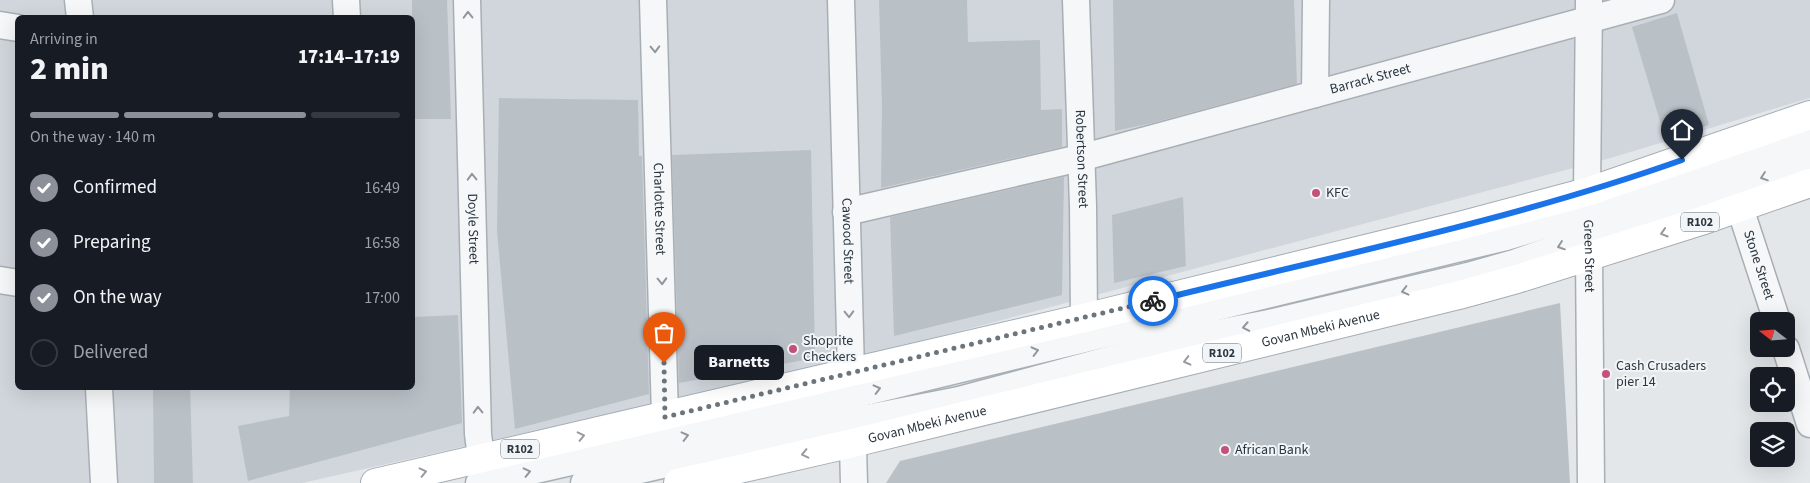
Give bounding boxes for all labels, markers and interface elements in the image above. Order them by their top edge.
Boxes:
one-way arrow [463,11,473,18]
text: Arriving in [30,28,98,50]
text: 17:14–17:19 [298,44,400,71]
one-way arrow [649,45,660,53]
text: 2 min [30,46,109,92]
street label: Barrack Street [1328,58,1413,100]
street label: Robertson Street [1070,109,1093,209]
pin [1661,109,1703,160]
icon: home [1668,116,1696,144]
text: On the way · 140 m [30,126,155,148]
street label: Charlotte Street [648,162,670,256]
one-way arrow [1760,171,1769,181]
one-way arrow [467,173,477,181]
icon: check [30,174,58,202]
text: Confirmed [73,174,157,201]
text: 16:49 [364,177,400,199]
place label: KFC [1326,183,1349,203]
marker: KFC [1310,187,1322,199]
street label: Doyle Street [462,193,484,265]
street label: Cawood Street [836,198,859,284]
road number: R102 [1681,212,1719,232]
street label: Green Street [1578,219,1599,293]
one-way arrow [1661,227,1669,237]
street label: Stone Street [1738,228,1779,303]
icon: check [30,229,58,257]
text: Preparing [73,229,151,256]
text: 16:58 [364,232,400,254]
one-way arrow [1557,240,1565,250]
courier [1128,276,1178,326]
one-way arrow [656,277,667,285]
icon: check [30,284,58,312]
text: On the way [73,284,162,311]
one-way arrow [1400,285,1409,296]
text: 17:00 [364,287,400,309]
icon: bike [1139,287,1167,315]
street label: Govan Mbeki Avenue [1259,305,1382,353]
one-way arrow [843,310,854,318]
pin [643,312,685,363]
north arrow [1750,312,1795,358]
map controls [1750,312,1795,467]
icon: bag [650,319,678,347]
one-way arrow [1242,322,1251,332]
place label: Shoprite Checkers [803,331,856,367]
text: Delivered [73,339,148,366]
marker: Shoprite Checkers [787,343,799,355]
road number: R102 [1203,343,1241,362]
callout: Barnetts [694,346,784,380]
one-way arrow [1031,346,1040,357]
text: Barnetts [708,351,770,373]
one-way arrow [1182,355,1191,366]
place label: Cash Crusaders pier 14 [1616,356,1706,392]
button: locate [1750,367,1795,412]
marker: Cash Crusaders pier 14 [1600,368,1612,380]
one-way arrow [873,384,882,395]
street label: Govan Mbeki Avenue [866,401,989,449]
one-way arrow [472,406,483,414]
button: layers [1750,422,1795,467]
one-way arrow [577,431,586,442]
one-way arrow [681,431,689,441]
road number: R102 [501,439,539,458]
place label: African Bank [1235,440,1309,460]
marker: African Bank [1219,444,1231,456]
one-way arrow [801,448,810,459]
one-way arrow [418,467,427,478]
one-way arrow [522,467,531,478]

